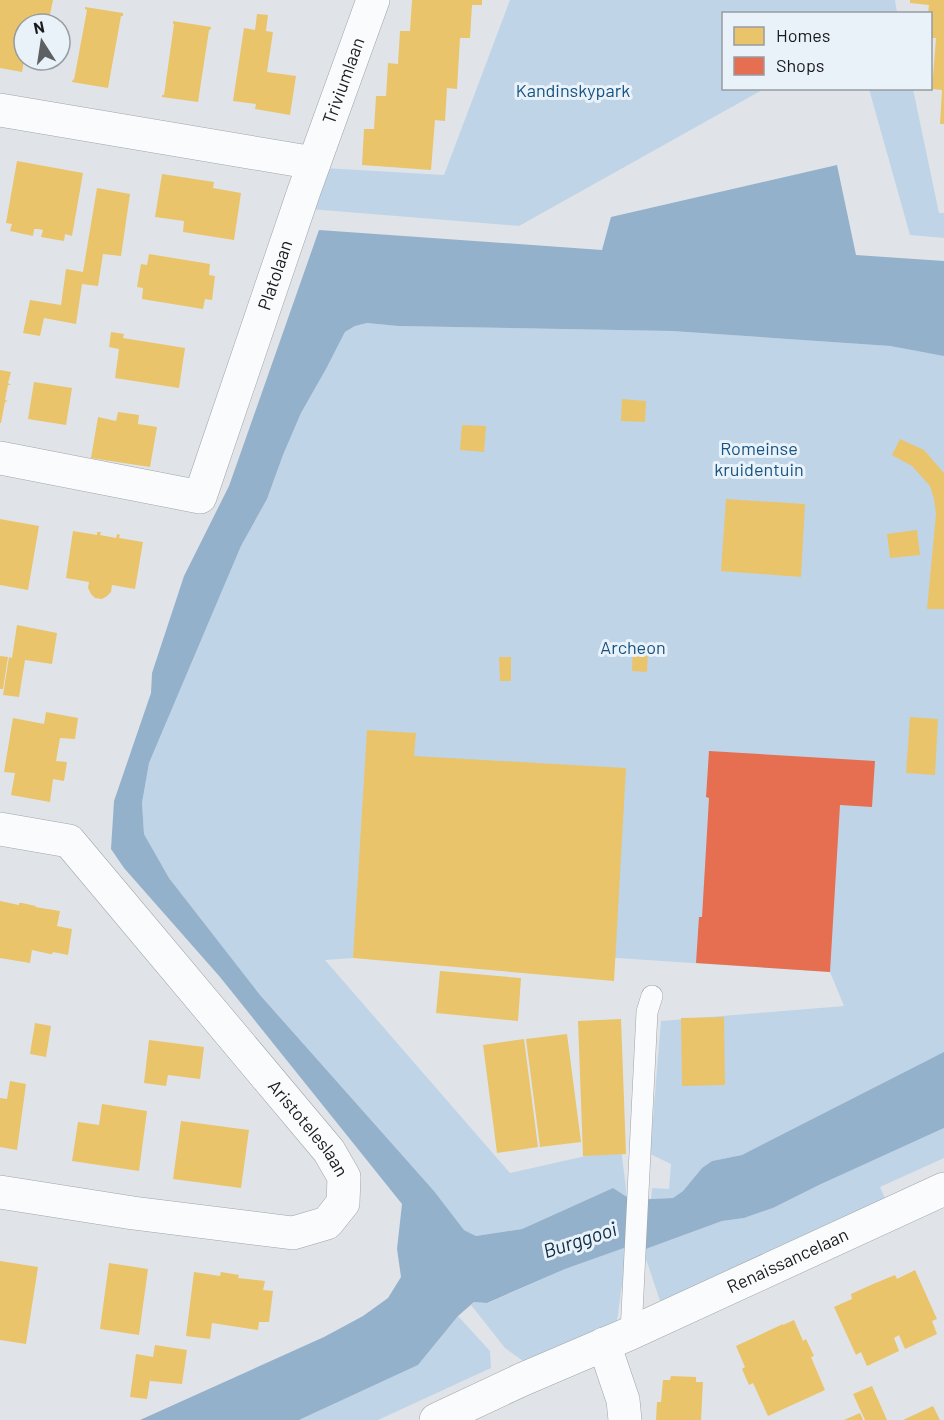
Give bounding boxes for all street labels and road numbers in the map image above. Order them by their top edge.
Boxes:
street label: Triviumlaan [317,34,369,127]
street label: Platolaan [252,237,296,313]
street label: Aristoteleslaan [264,1075,353,1180]
street label: Renaissancelaan [723,1223,851,1297]

